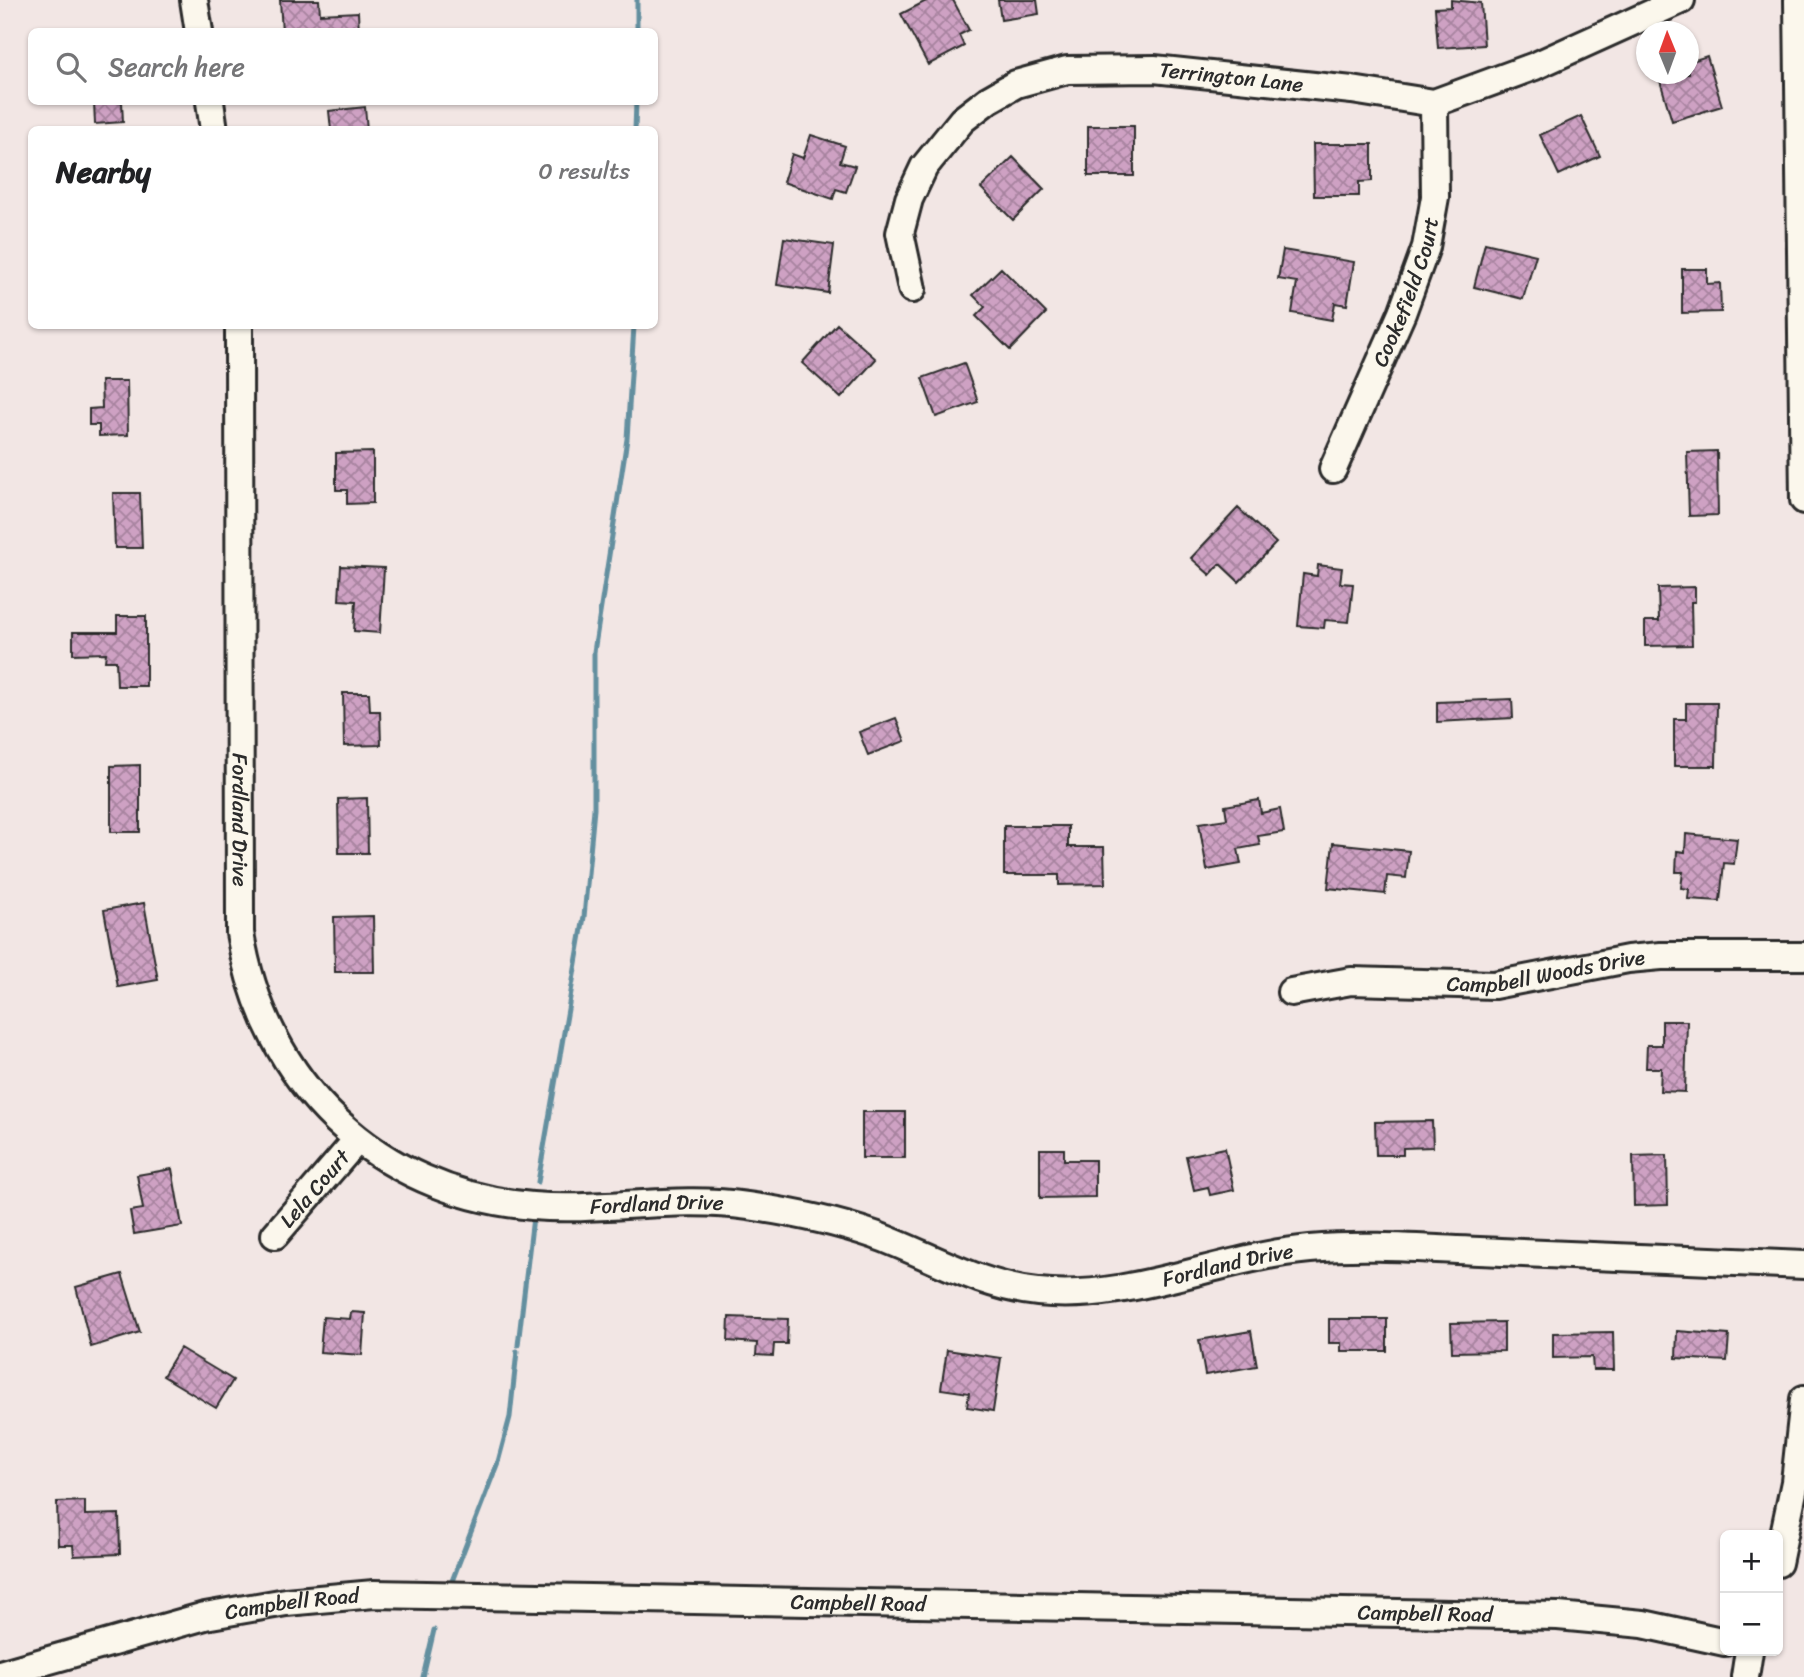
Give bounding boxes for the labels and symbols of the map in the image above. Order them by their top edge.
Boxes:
north arrow [1636,21,1699,84]
street label: Terrington Lane [1158,51,1305,104]
street label: Cookefield Court [1361,214,1450,373]
street label: Fordland Drive [221,753,259,887]
street label: Campbell Woods Drive [1446,939,1646,1004]
street label: Lela Court [270,1139,361,1237]
street label: Fordland Drive [589,1183,725,1226]
street label: Fordland Drive [1158,1232,1296,1299]
street label: Campbell Road [222,1576,363,1631]
street label: Campbell Road [790,1583,928,1623]
street label: Campbell Road [1357,1593,1495,1634]

